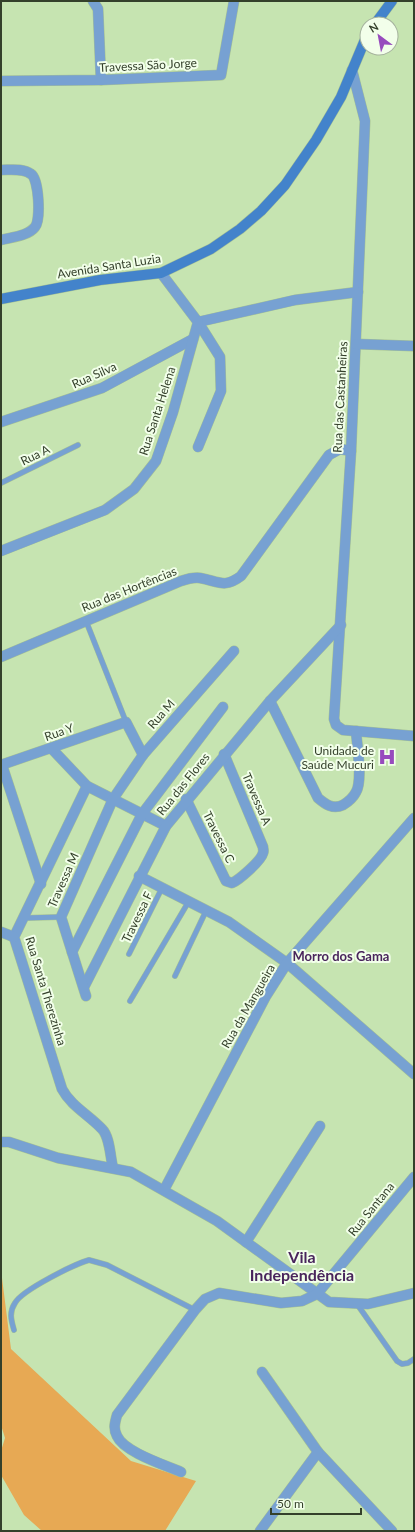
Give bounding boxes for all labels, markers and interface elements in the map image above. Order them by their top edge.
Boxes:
north arrow [359,16,399,56]
text: N [366,19,380,35]
street label: Travessa São Jorge [99,55,197,75]
street label: Avenida Santa Luzia [56,250,162,282]
street label: Rua das Castanheiras [330,341,350,453]
street label: Rua Silva [69,359,119,391]
street label: Rua Santa Helena [136,365,178,457]
street label: Rua A [18,441,53,468]
street label: Rua das Hortências [79,563,179,615]
street label: Rua M [144,696,178,732]
street label: Rua Y [42,720,76,744]
place label: Unidade de Saúde Mucuri [301,743,374,772]
hospital icon: Unidade de Saúde Mucuri [377,747,397,767]
street label: Rua das Flores [153,750,213,818]
street label: Travessa A [239,771,275,828]
street label: Travessa C [200,809,238,865]
street label: Travessa M [44,850,82,910]
street label: Travessa F [118,889,156,945]
street label: Rua Santa Therezinha [22,935,70,1047]
district label: Morro dos Gama [293,948,389,964]
street label: Rua da Mangueira [218,961,278,1051]
street label: Rua Santana [345,1179,397,1239]
district label: Vila Independência [250,1247,354,1284]
scale bar [271,1490,361,1516]
text: 50 m [277,1496,304,1511]

